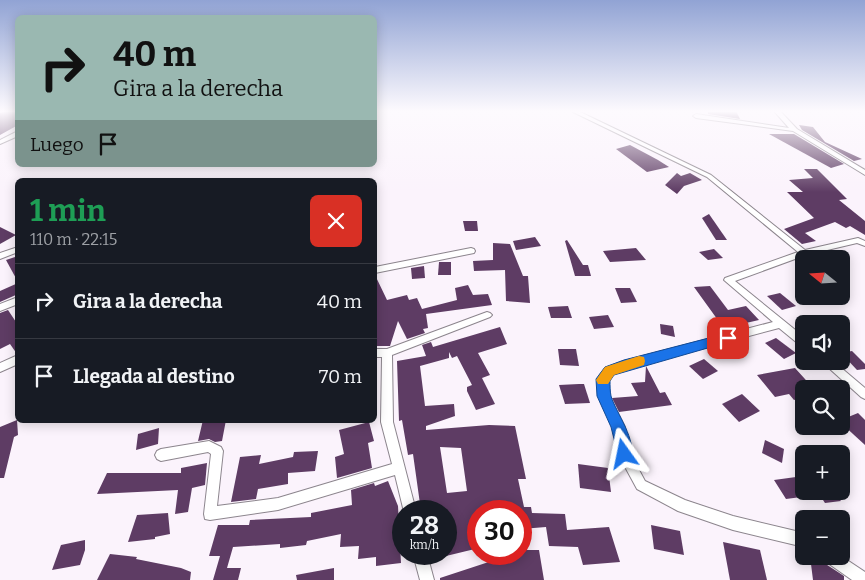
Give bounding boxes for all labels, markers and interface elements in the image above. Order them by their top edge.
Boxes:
text: 40 m [113,33,196,75]
icon: right [30,35,95,100]
text: Gira a la derecha [113,75,283,102]
icon: arrive [94,130,122,158]
text: Luego [30,133,84,156]
text: 1 min [30,193,106,229]
button: close [310,195,362,247]
text: 110 m · 22:15 [30,230,117,249]
north arrow [795,250,850,305]
map controls [795,250,850,565]
icon: right [30,287,58,315]
text: Gira a la derecha [73,290,222,313]
text: 40 m [317,290,362,313]
button: sound [795,315,850,370]
pin [707,317,749,359]
icon: arrive [714,324,742,352]
icon: arrive [30,362,58,390]
text: Llegada al destino [73,365,235,388]
text: 70 m [319,365,362,388]
button: search [795,380,850,435]
position arrow [597,427,649,479]
button: + [795,445,850,500]
speed limit sign: 30 [467,500,532,565]
button: − [795,510,850,565]
text: 28 [410,511,439,541]
text: km/h [410,538,439,552]

